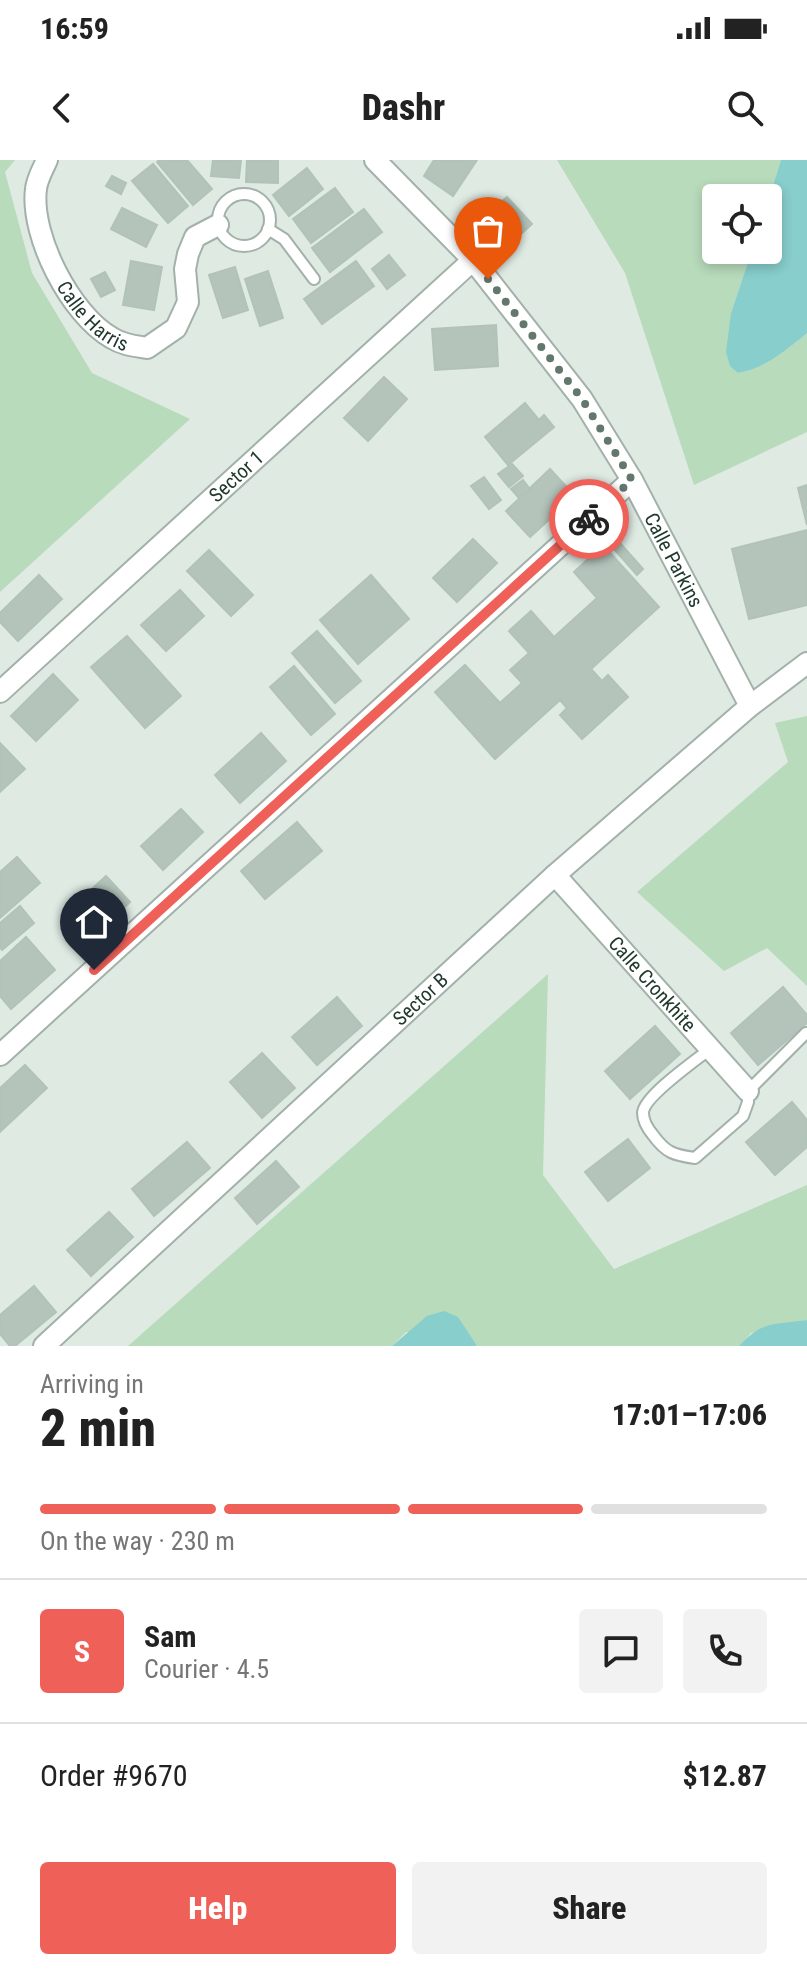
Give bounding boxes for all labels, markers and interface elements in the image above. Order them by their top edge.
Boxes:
text: 16:59 [40,11,109,46]
icon: back [40,86,84,130]
icon: search [723,86,767,130]
text: Dashr [362,87,445,129]
map controls [702,184,782,264]
button: locate [702,184,782,264]
pin [454,197,522,279]
icon: bag [466,209,510,253]
street label: Calle Harris [52,277,131,356]
street label: Sector 1 [204,445,268,507]
courier [549,479,629,559]
icon: bike [567,497,611,541]
street label: Calle Parkins [639,509,708,611]
pin [60,888,128,970]
icon: home [72,900,116,944]
street label: Calle Cronkhite [603,931,701,1036]
street label: Sector B [388,968,453,1030]
text: Arriving in [40,1369,144,1399]
text: 17:01–17:06 [612,1397,767,1432]
text: 2 min [40,1398,156,1459]
text: On the way · 230 m [40,1526,235,1556]
button: chat [579,1609,663,1693]
button: phone [683,1609,767,1693]
text: Sam [144,1619,197,1654]
text: S [74,1634,90,1669]
text: Courier · 4.5 [144,1654,269,1684]
text: Order #9670 [40,1758,188,1793]
text: $12.87 [682,1758,767,1793]
button: Help [40,1862,396,1954]
button: Share [412,1862,767,1954]

